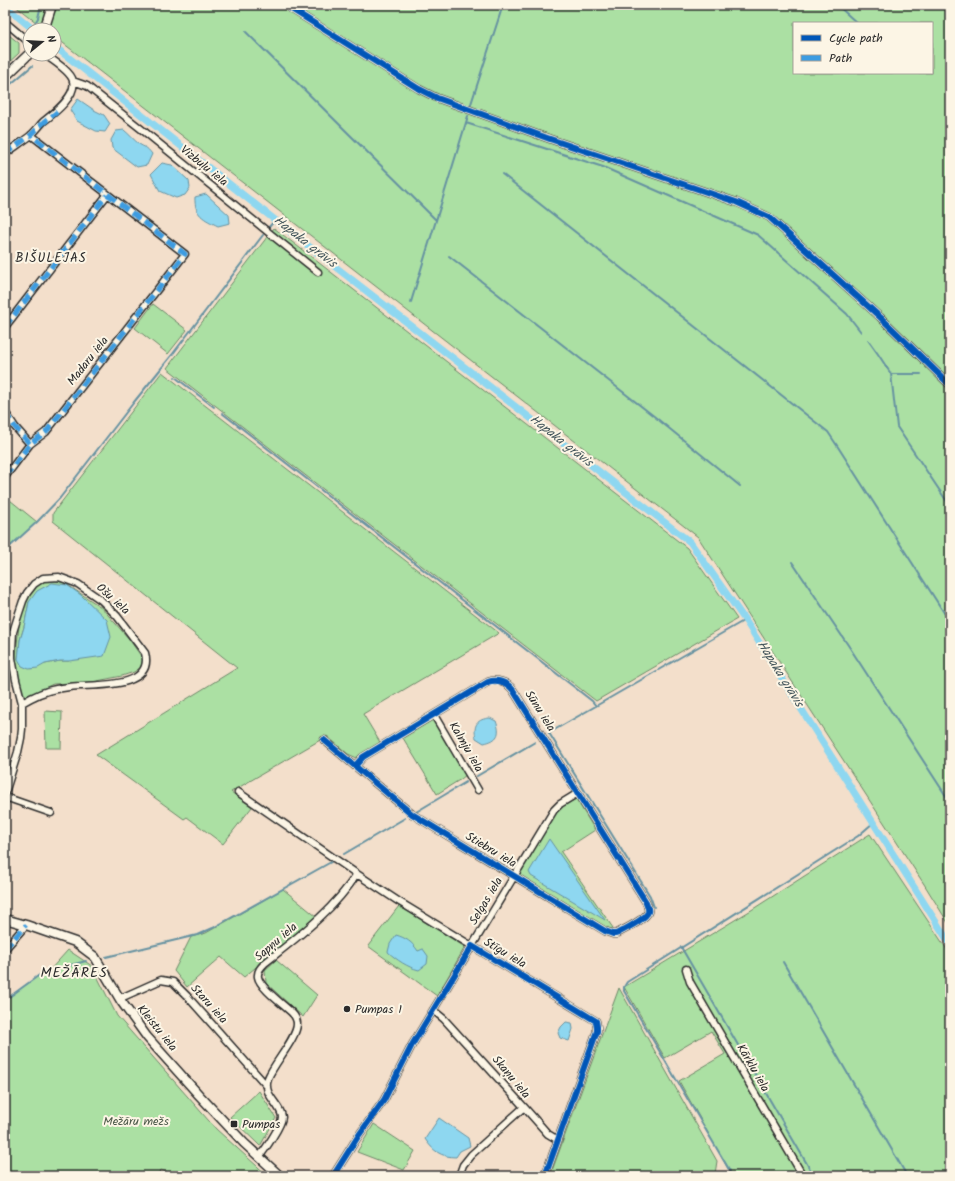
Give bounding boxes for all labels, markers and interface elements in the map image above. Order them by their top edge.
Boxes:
north arrow [22,22,62,62]
legend [793,22,933,74]
text: Cycle path [829,29,883,48]
text: N [41,33,60,45]
text: Path [829,49,852,68]
street label: Vizbuļu iela [176,141,232,191]
water label: Hapaka grāvis [269,211,342,274]
district label: BIŠULEJAS [15,248,87,269]
street label: Madaru iela [63,332,114,390]
water label: Hapaka grāvis [525,410,598,473]
street label: Ošu iela [92,579,134,620]
water label: Hapaka grāvis [751,637,810,713]
street label: Sūnu iela [520,686,560,736]
street label: Kalmju iela [444,718,488,776]
street label: Stiebru iela [462,827,521,873]
street label: Selgas iela [464,873,508,929]
street label: Sapņu iela [250,918,302,966]
street label: Stīgu iela [480,933,530,973]
district label: MEŽĀRES [40,962,108,984]
street label: Staru iela [186,980,232,1028]
street label: Kleistu iela [132,1000,182,1056]
place label: Pumpas 1 [355,1000,402,1019]
marker: Pumpas 1 [342,1004,352,1014]
street label: Kārklu iela [732,1040,775,1096]
street label: Skaņu iela [487,1051,535,1103]
park label: Mežāru mežs [103,1112,169,1131]
place label: Pumpas [242,1115,280,1134]
marker: Pumpas [229,1119,239,1129]

